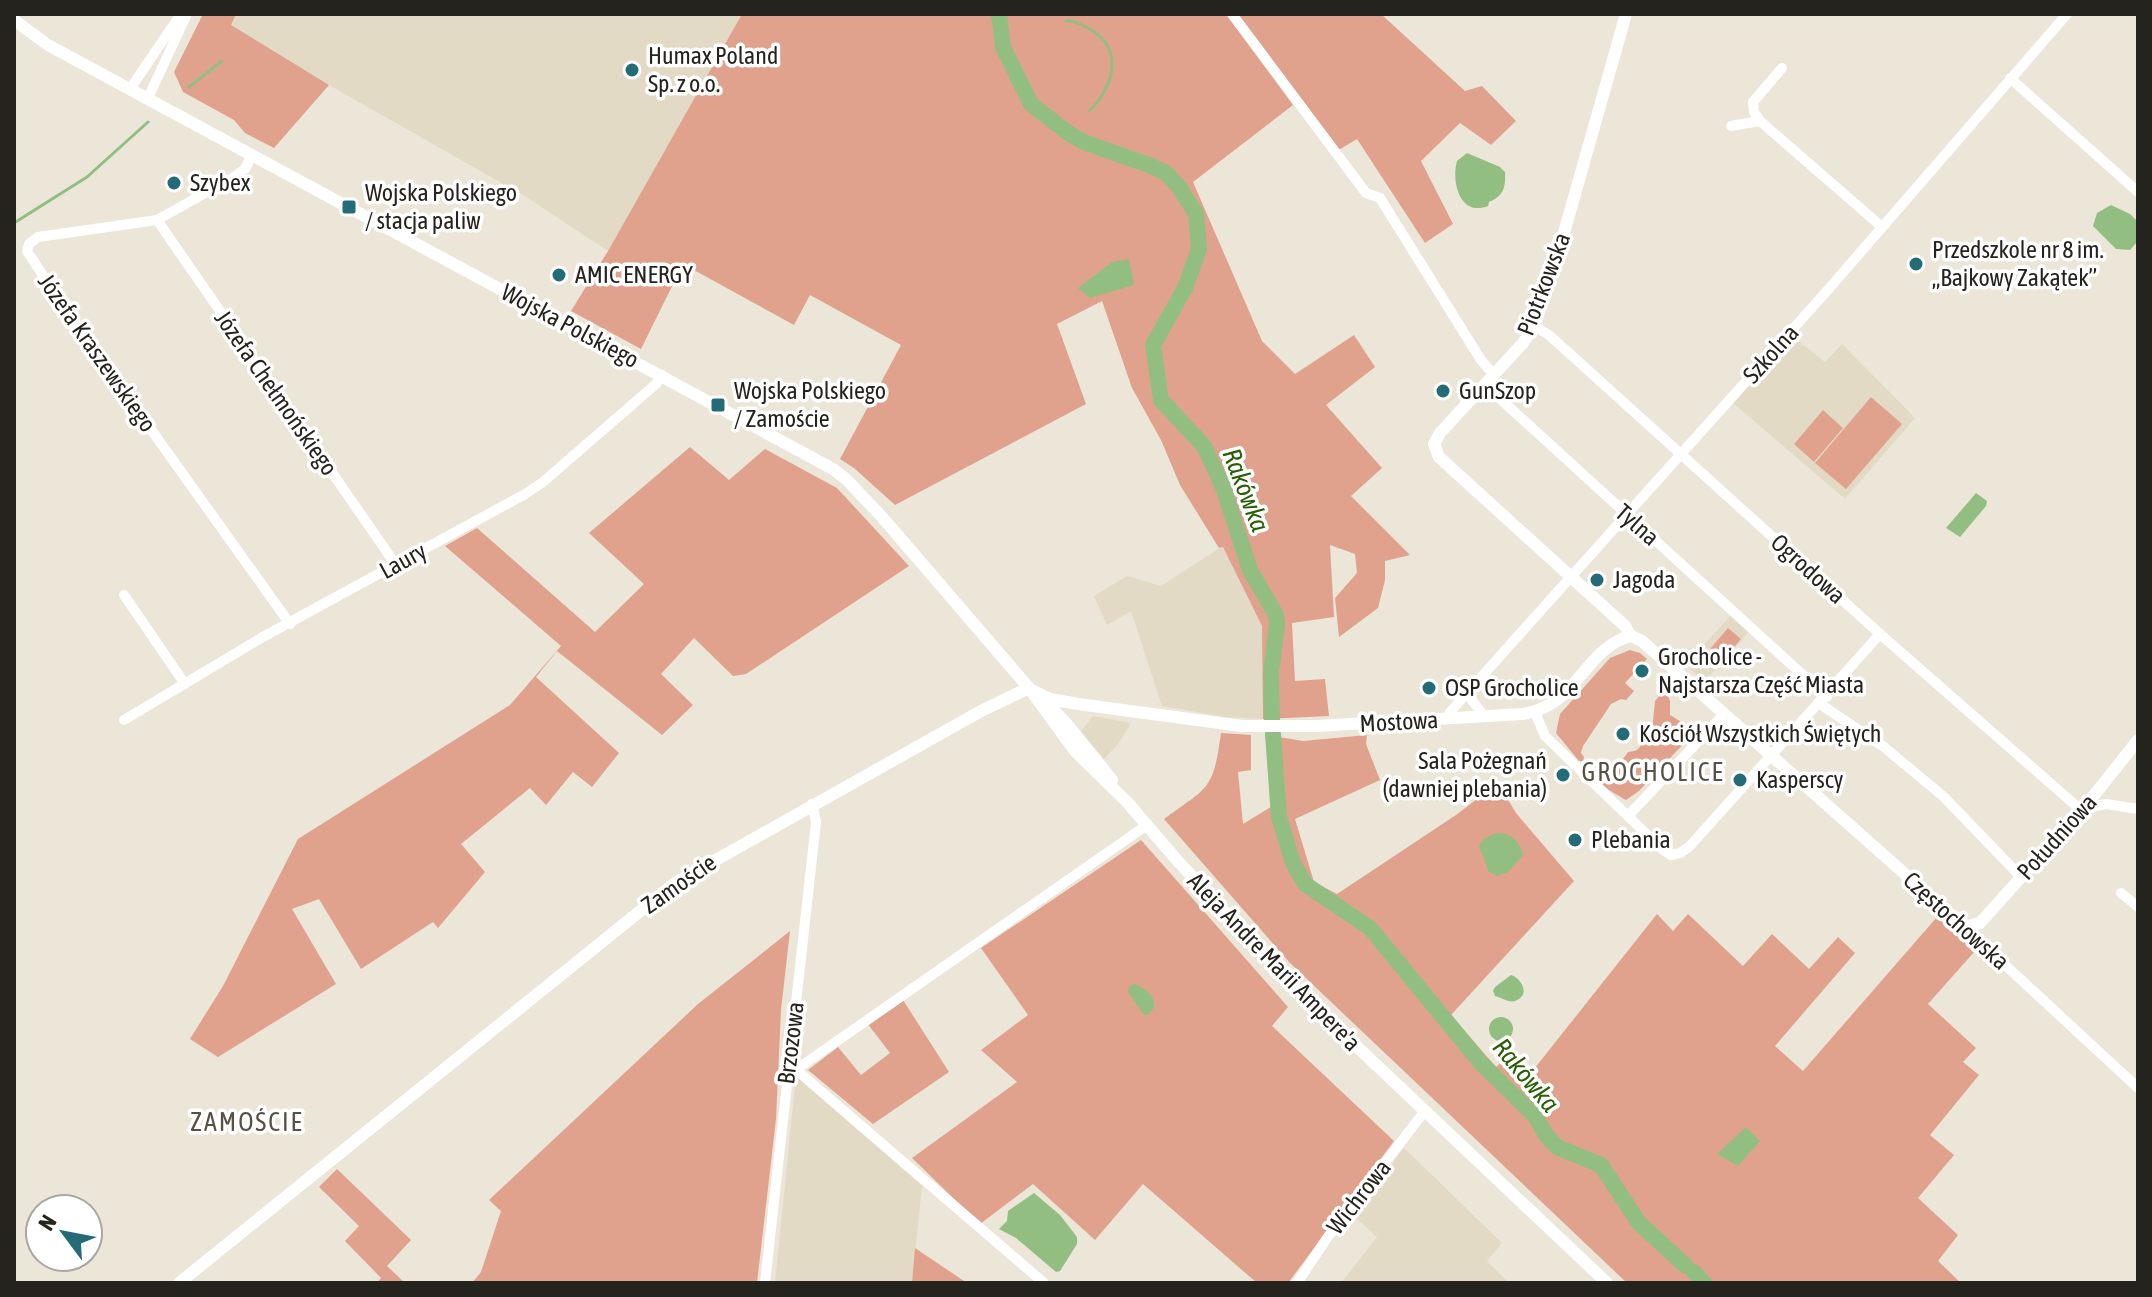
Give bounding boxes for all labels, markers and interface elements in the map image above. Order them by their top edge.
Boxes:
place label: Humax Poland Sp. z o.o. [648,42,778,97]
marker: Humax Poland Sp. z o.o. [623,61,641,79]
place label: Szybex [190,169,251,196]
marker: Szybex [165,174,183,192]
place label: Wojska Polskiego / stacja paliw [365,179,517,234]
marker: Wojska Polskiego / stacja paliw [340,198,358,216]
street label: Piotrkowska [1512,229,1575,339]
place label: Przedszkole nr 8 im. „Bajkowy Zakątek” [1932,236,2104,291]
marker: Przedszkole nr 8 im. „Bajkowy Zakątek” [1907,255,1925,273]
place label: AMIC ENERGY [575,261,693,288]
marker: AMIC ENERGY [550,266,568,284]
street label: Józefa Kraszewskiego [33,269,162,437]
street label: Wojska Polskiego [497,278,644,373]
street label: Józefa Chełmońskiego [209,305,343,480]
street label: Szkolna [1737,319,1804,388]
place label: Wojska Polskiego / Zamoście [734,377,886,432]
place label: GunSzop [1459,377,1536,404]
marker: GunSzop [1434,382,1452,400]
marker: Wojska Polskiego / Zamoście [709,396,727,414]
water label: Rakówka [1216,444,1276,536]
street label: Tylna [1610,498,1665,551]
street label: Ogrodowa [1766,528,1851,609]
street label: Laury [375,537,431,584]
place label: Jagoda [1613,566,1676,593]
marker: Jagoda [1588,571,1606,589]
place label: Grocholice - Najstarsza Część Miasta [1658,643,1864,698]
marker: Grocholice - Najstarsza Część Miasta [1633,662,1651,680]
place label: OSP Grocholice [1445,674,1579,701]
marker: OSP Grocholice [1420,679,1438,697]
street label: Mostowa [1359,706,1439,737]
place label: Kościół Wszystkich Świętych [1639,720,1881,747]
marker: Kościół Wszystkich Świętych [1614,725,1632,743]
place label: Sala Pożegnań (dawniej plebania) [1383,747,1547,802]
district label: GROCHOLICE [1581,757,1725,787]
marker: Sala Pożegnań (dawniej plebania) [1554,766,1572,784]
place label: Kasperscy [1756,766,1844,793]
marker: Kasperscy [1731,771,1749,789]
street label: Południowa [2011,788,2102,885]
place label: Plebania [1591,826,1671,853]
marker: Plebania [1566,831,1584,849]
street label: Zamoście [636,848,721,919]
street label: Częstochowska [1898,866,2015,975]
street label: Aleja Andre Marii Ampere'a [1182,867,1366,1056]
street label: Brzozowa [772,1000,809,1086]
water label: Rakówka [1487,1032,1565,1118]
district label: ZAMOŚCIE [190,1107,304,1137]
street label: Wichrowa [1321,1154,1396,1239]
north arrow [24,1193,104,1273]
text: N [33,1210,62,1235]

